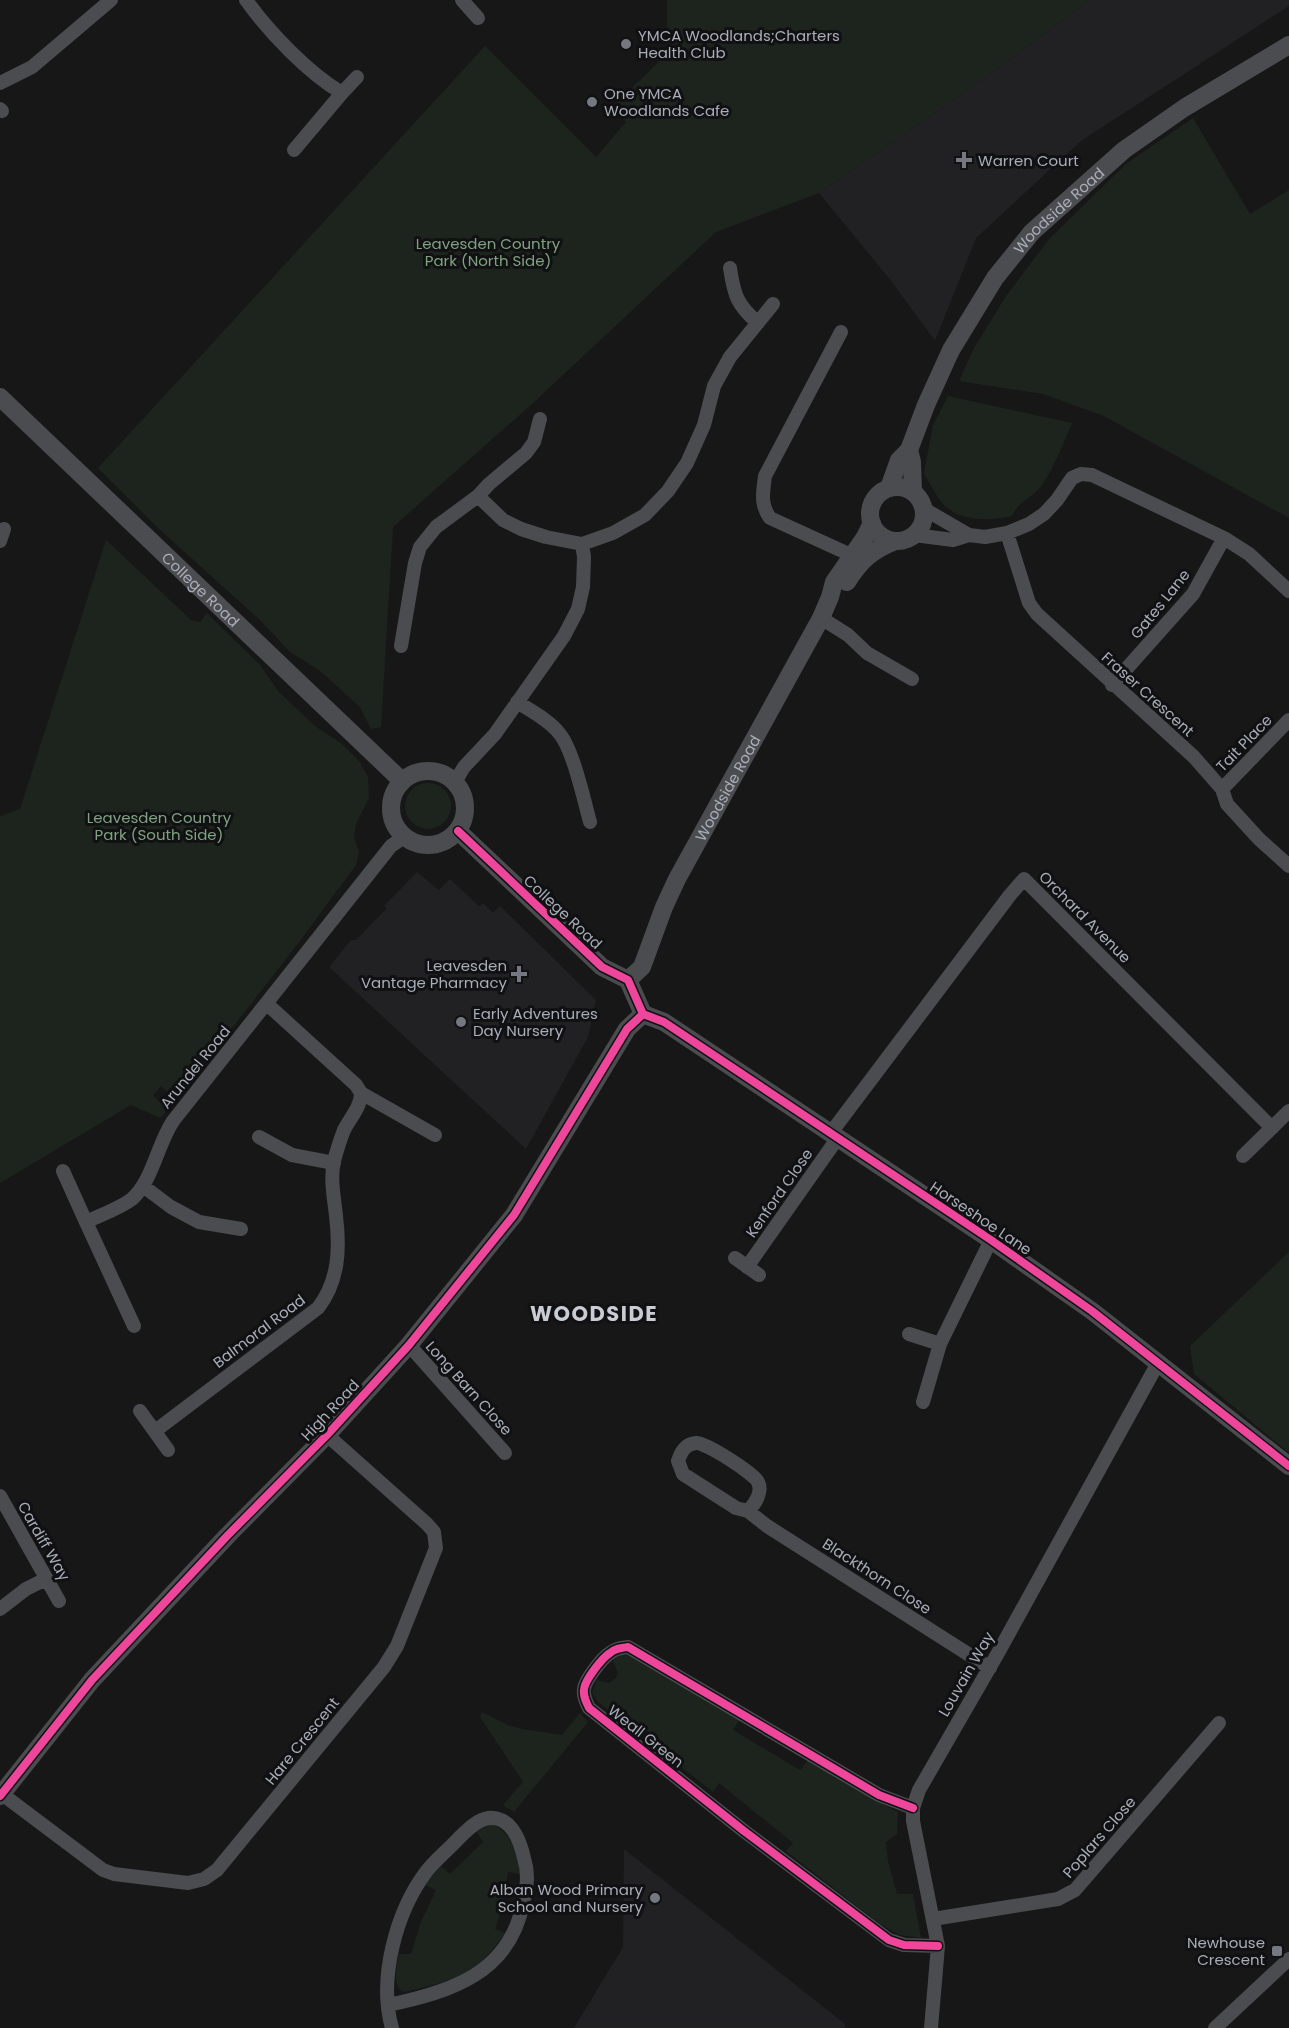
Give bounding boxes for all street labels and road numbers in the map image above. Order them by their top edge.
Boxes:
street label: Woodside Road [1008,162,1109,258]
street label: College Road [157,547,245,631]
street label: Gates Lane [1125,565,1195,643]
street label: Fraser Crescent [1097,647,1199,741]
street label: Tait Place [1211,710,1277,776]
street label: Woodside Road [690,731,765,845]
street label: Orchard Avenue [1034,866,1136,968]
street label: College Road [519,870,607,954]
street label: Arundel Road [155,1021,235,1113]
street label: Kenford Close [741,1144,817,1242]
street label: Horseshoe Lane [926,1176,1036,1260]
street label: Balmoral Road [209,1289,309,1373]
street label: Long Barn Close [421,1336,517,1440]
street label: High Road [296,1375,364,1445]
street label: Cardiff Way [13,1498,75,1585]
street label: Blackthorn Close [819,1533,935,1619]
street label: Louvain Way [933,1627,999,1720]
street label: Hare Crescent [260,1693,344,1789]
street label: Weall Green [604,1700,688,1772]
street label: Poplars Close [1058,1792,1140,1882]

